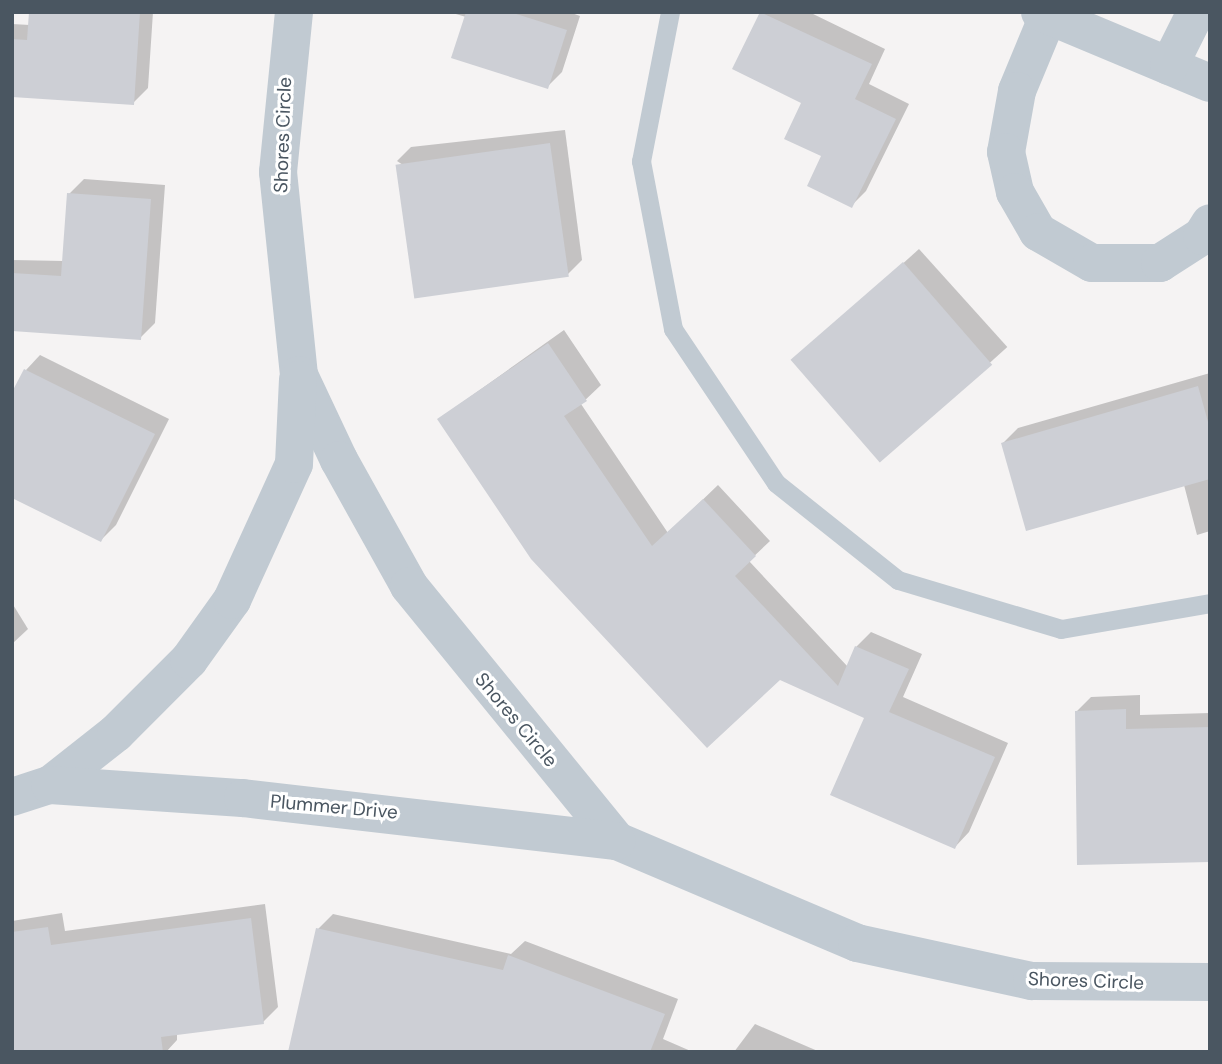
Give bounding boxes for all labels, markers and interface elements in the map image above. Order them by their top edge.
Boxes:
street label: Shores Circle [270,77,296,193]
street label: Shores Circle [470,668,562,772]
street label: Plummer Drive [269,790,399,824]
street label: Shores Circle [1028,968,1144,994]

